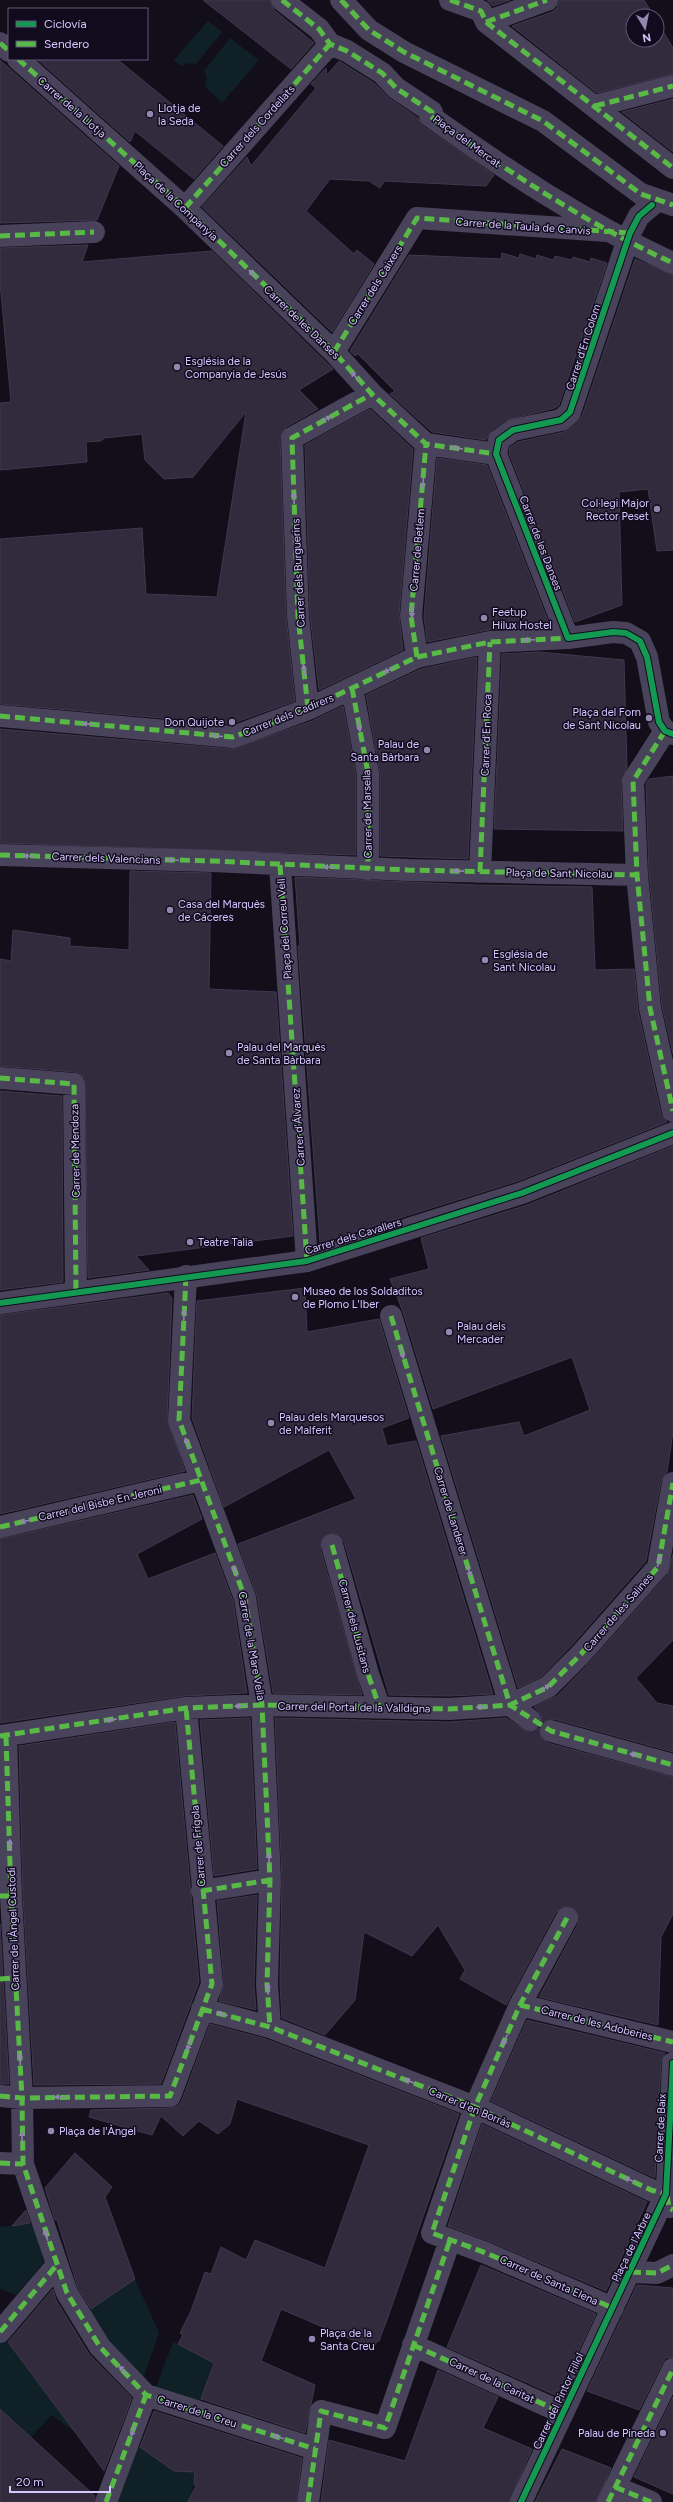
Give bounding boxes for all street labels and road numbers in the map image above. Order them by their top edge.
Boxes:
street label: Carrer de la Llotja [35,74,109,141]
street label: Carrer dels Cordellats [217,82,298,170]
street label: Plaça del Mercat [430,112,503,170]
street label: Plaça de la Companyia [131,159,220,244]
street label: Carrer de la Taula de Canvis [455,215,591,238]
street label: Carrer dels Caixers [345,243,405,328]
street label: Carrer de les Danses [261,283,342,362]
street label: Carrer d'En Colom [563,302,604,392]
street label: Carrer de les Danses [516,494,565,592]
street label: Carrer de Betlem [407,508,428,592]
street label: Carrer dels Burguerins [289,518,308,628]
street label: Carrer dels Cadirers [241,691,336,740]
street label: Carrer d'En Roca [479,694,494,776]
street label: Carrer de Marsella [360,769,375,859]
street label: Carrer dels Valencians [51,850,161,867]
street label: Plaça de Sant Nicolau [505,866,612,881]
street label: Plaça del Correu Vell [274,878,295,980]
street label: Carrer d'Álvarez [289,1087,308,1166]
street label: Carrer de Mendoza [68,1104,83,1198]
street label: Carrer dels Cavallers [303,1216,403,1257]
street label: Carrer de Landerer [431,1465,470,1557]
street label: Carrer del Bisbe En Jeroni [37,1483,163,1524]
street label: Carrer de les Salines [581,1571,656,1654]
street label: Carrer dels Lusitans [336,1578,373,1675]
street label: Carrer de la Mare Vella [236,1591,267,1702]
street label: Carrer del Portal de la Valldigna [277,1700,431,1715]
street label: Carrer de Frígola [188,1805,209,1887]
street label: Carrer de l'Àngel Custodi [4,1867,22,1991]
street label: Carrer de les Adoberies [540,2003,654,2044]
street label: Carrer d'en Borràs [427,2084,513,2131]
street label: Carrer de Baix [652,2093,669,2163]
street label: Plaça de l'Arbre [609,2210,654,2284]
street label: Carrer de Santa Elena [498,2253,600,2308]
street label: Carrer del Pintor Fillol [530,2351,587,2452]
street label: Carrer de la Caritat [447,2355,537,2406]
street label: Carrer de la Creu [155,2392,238,2431]

